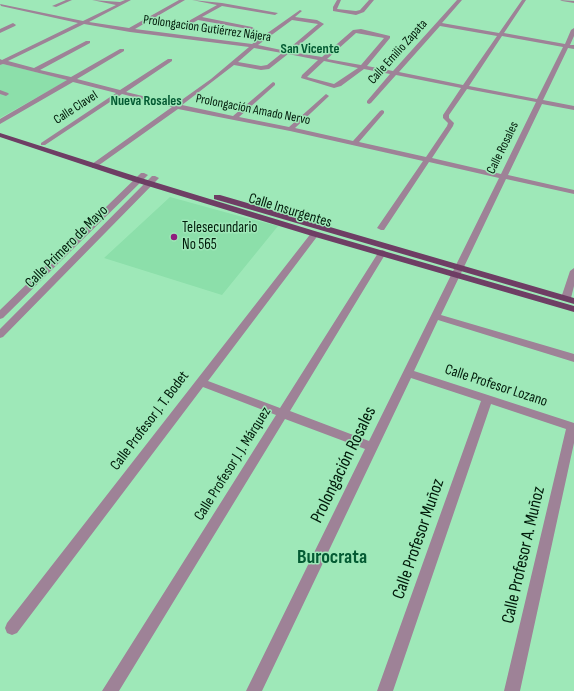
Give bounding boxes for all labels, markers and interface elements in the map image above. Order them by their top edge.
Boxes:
street label: Prolongacion Gutiérrez Nájera [142,12,272,46]
street label: Calle Emilio Zapata [365,17,431,87]
district label: San Vicente [281,41,339,57]
street label: Calle Clavel [51,88,101,128]
street label: Prolongación Amado Nervo [194,91,312,129]
district label: Nueva Rosales [110,93,182,109]
street label: Calle Rosales [484,119,522,177]
street label: Calle Insurgentes [246,190,334,232]
street label: Calle Primero de Mayo [22,202,112,292]
place label: Telesecundario No 565 [182,219,257,254]
marker: Telesecundario No 565 [169,232,179,242]
street label: Calle Profesor Lozano [442,361,550,411]
street label: Calle Profesor J. T. Bodet [107,368,193,474]
street label: Prolongación Rosales [306,403,382,527]
street label: Calle Profesor J. J. Márquez [191,404,275,524]
street label: Calle Profesor Muñoz [388,476,450,602]
street label: Calle Profesor A. Muñoz [498,484,550,626]
district label: Burocrata [297,546,367,570]

